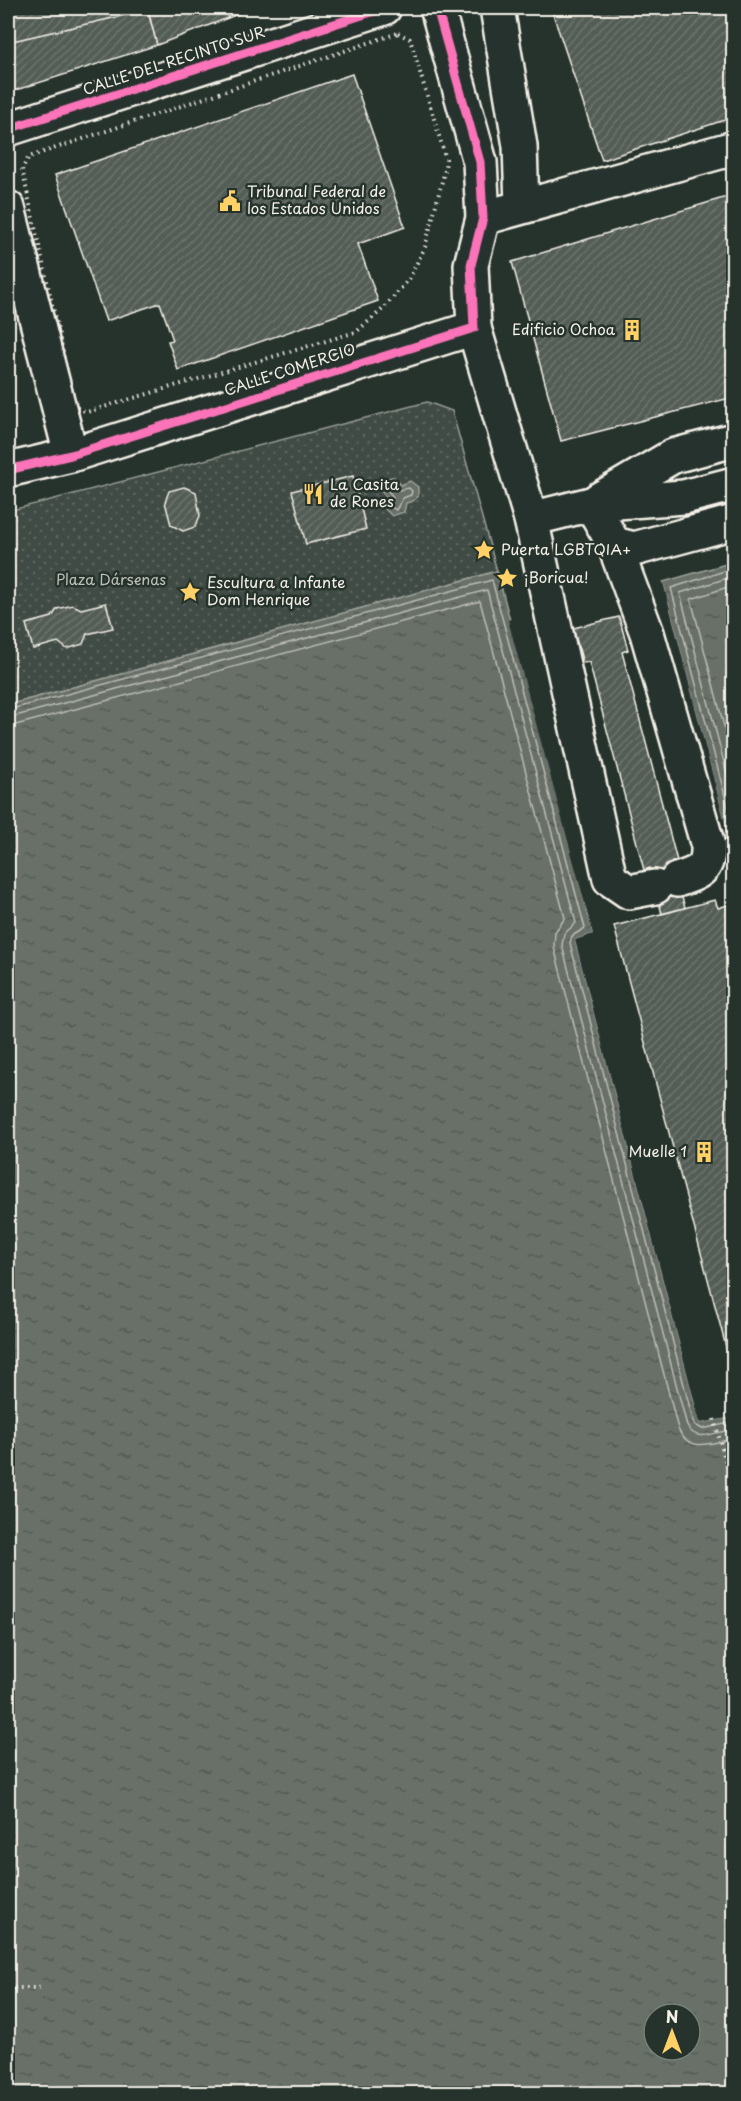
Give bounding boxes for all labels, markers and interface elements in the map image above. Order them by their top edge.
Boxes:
street label: CALLE DEL RECINTO SUR [79,19,268,100]
place label: Tribunal Federal de los Estados Unidos [247,179,386,219]
public building icon: Tribunal Federal de los Estados Unidos [218,189,242,213]
place label: Edificio Ochoa [512,317,616,340]
building icon: Edificio Ochoa [620,318,644,342]
street label: CALLE COMERCIO [221,336,358,401]
place label: La Casita de Rones [330,472,400,512]
restaurant icon: La Casita de Rones [301,482,325,506]
place label: Puerta LGBTQIA+ [501,537,632,560]
place icon: Puerta LGBTQIA+ [472,538,496,562]
place label: ¡Boricua! [524,565,588,588]
place icon: ¡Boricua! [495,566,519,590]
park label: Plaza Dársenas [56,567,166,590]
place label: Escultura a Infante Dom Henrique [207,570,345,610]
place icon: Escultura a Infante Dom Henrique [178,580,202,604]
place label: Muelle 1 [628,1139,687,1162]
building icon: Muelle 1 [692,1140,716,1164]
north arrow [642,2002,702,2062]
text: N [666,2004,678,2028]

